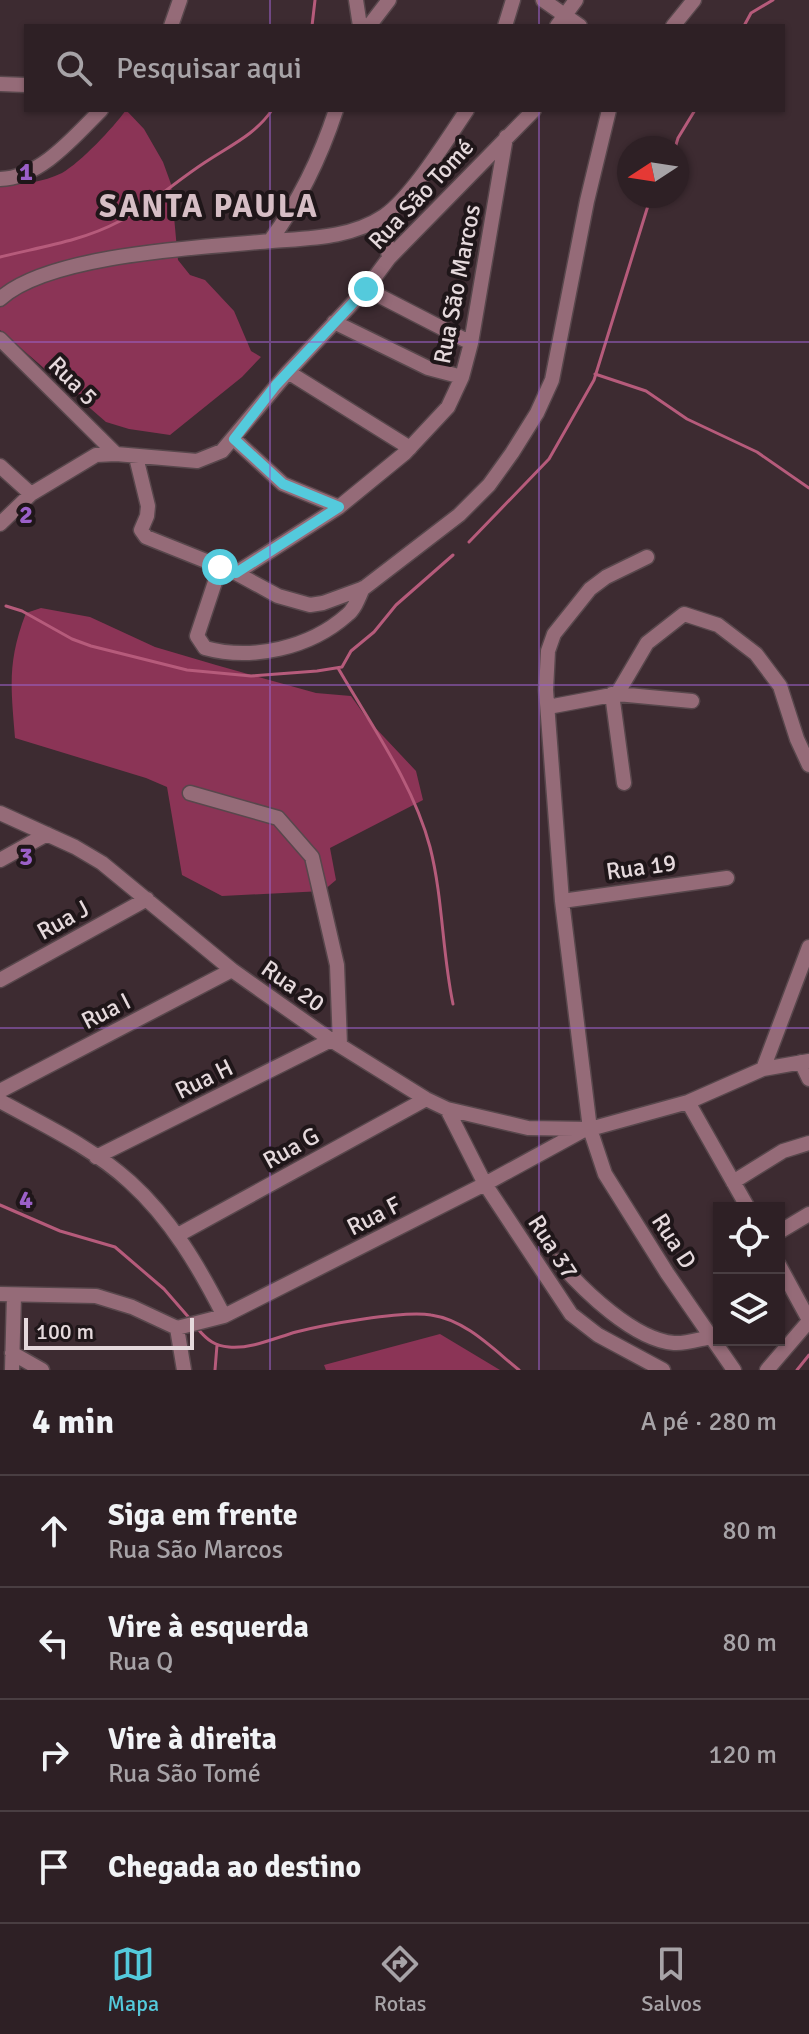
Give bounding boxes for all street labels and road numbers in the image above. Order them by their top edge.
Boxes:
street label: Rua São Tomé [362,132,480,256]
street label: Rua São Marcos [427,202,487,366]
street label: Rua 5 [42,350,104,412]
street label: Rua 19 [604,847,678,887]
street label: Rua J [32,893,94,947]
street label: Rua 20 [256,954,330,1018]
street label: Rua I [76,986,136,1036]
street label: Rua H [170,1052,238,1106]
street label: Rua G [258,1120,324,1176]
street label: Rua F [342,1190,406,1242]
street label: Rua D [645,1208,703,1274]
street label: Rua 37 [521,1209,585,1285]

